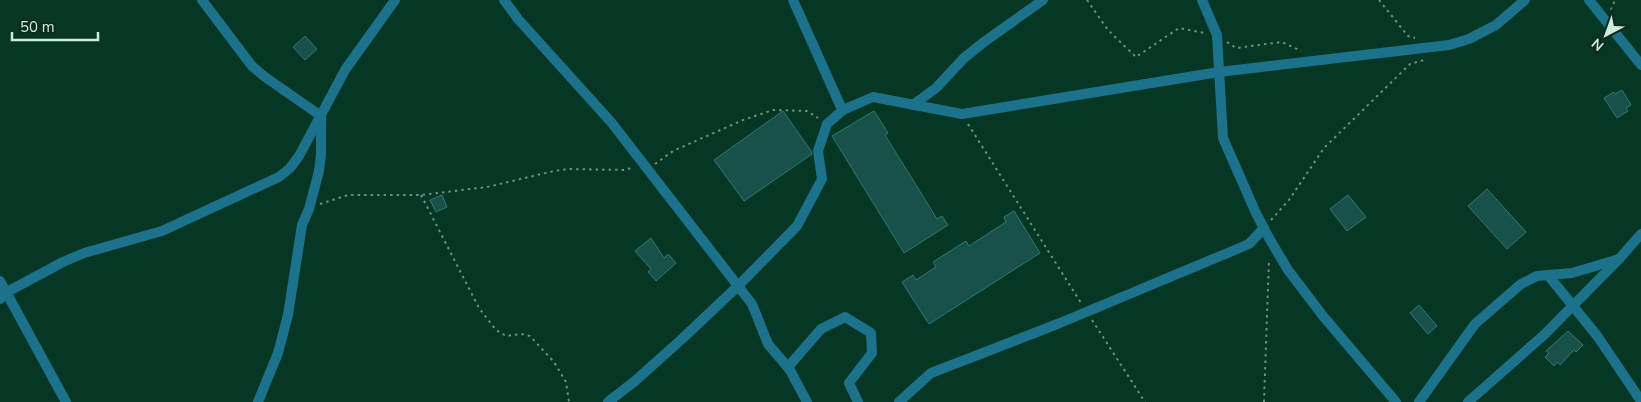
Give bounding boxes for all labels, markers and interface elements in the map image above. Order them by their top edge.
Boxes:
scale bar [12,10,99,42]
north arrow [1581,10,1631,60]
text: 50 m [20,17,55,37]
text: N [1588,34,1608,55]

